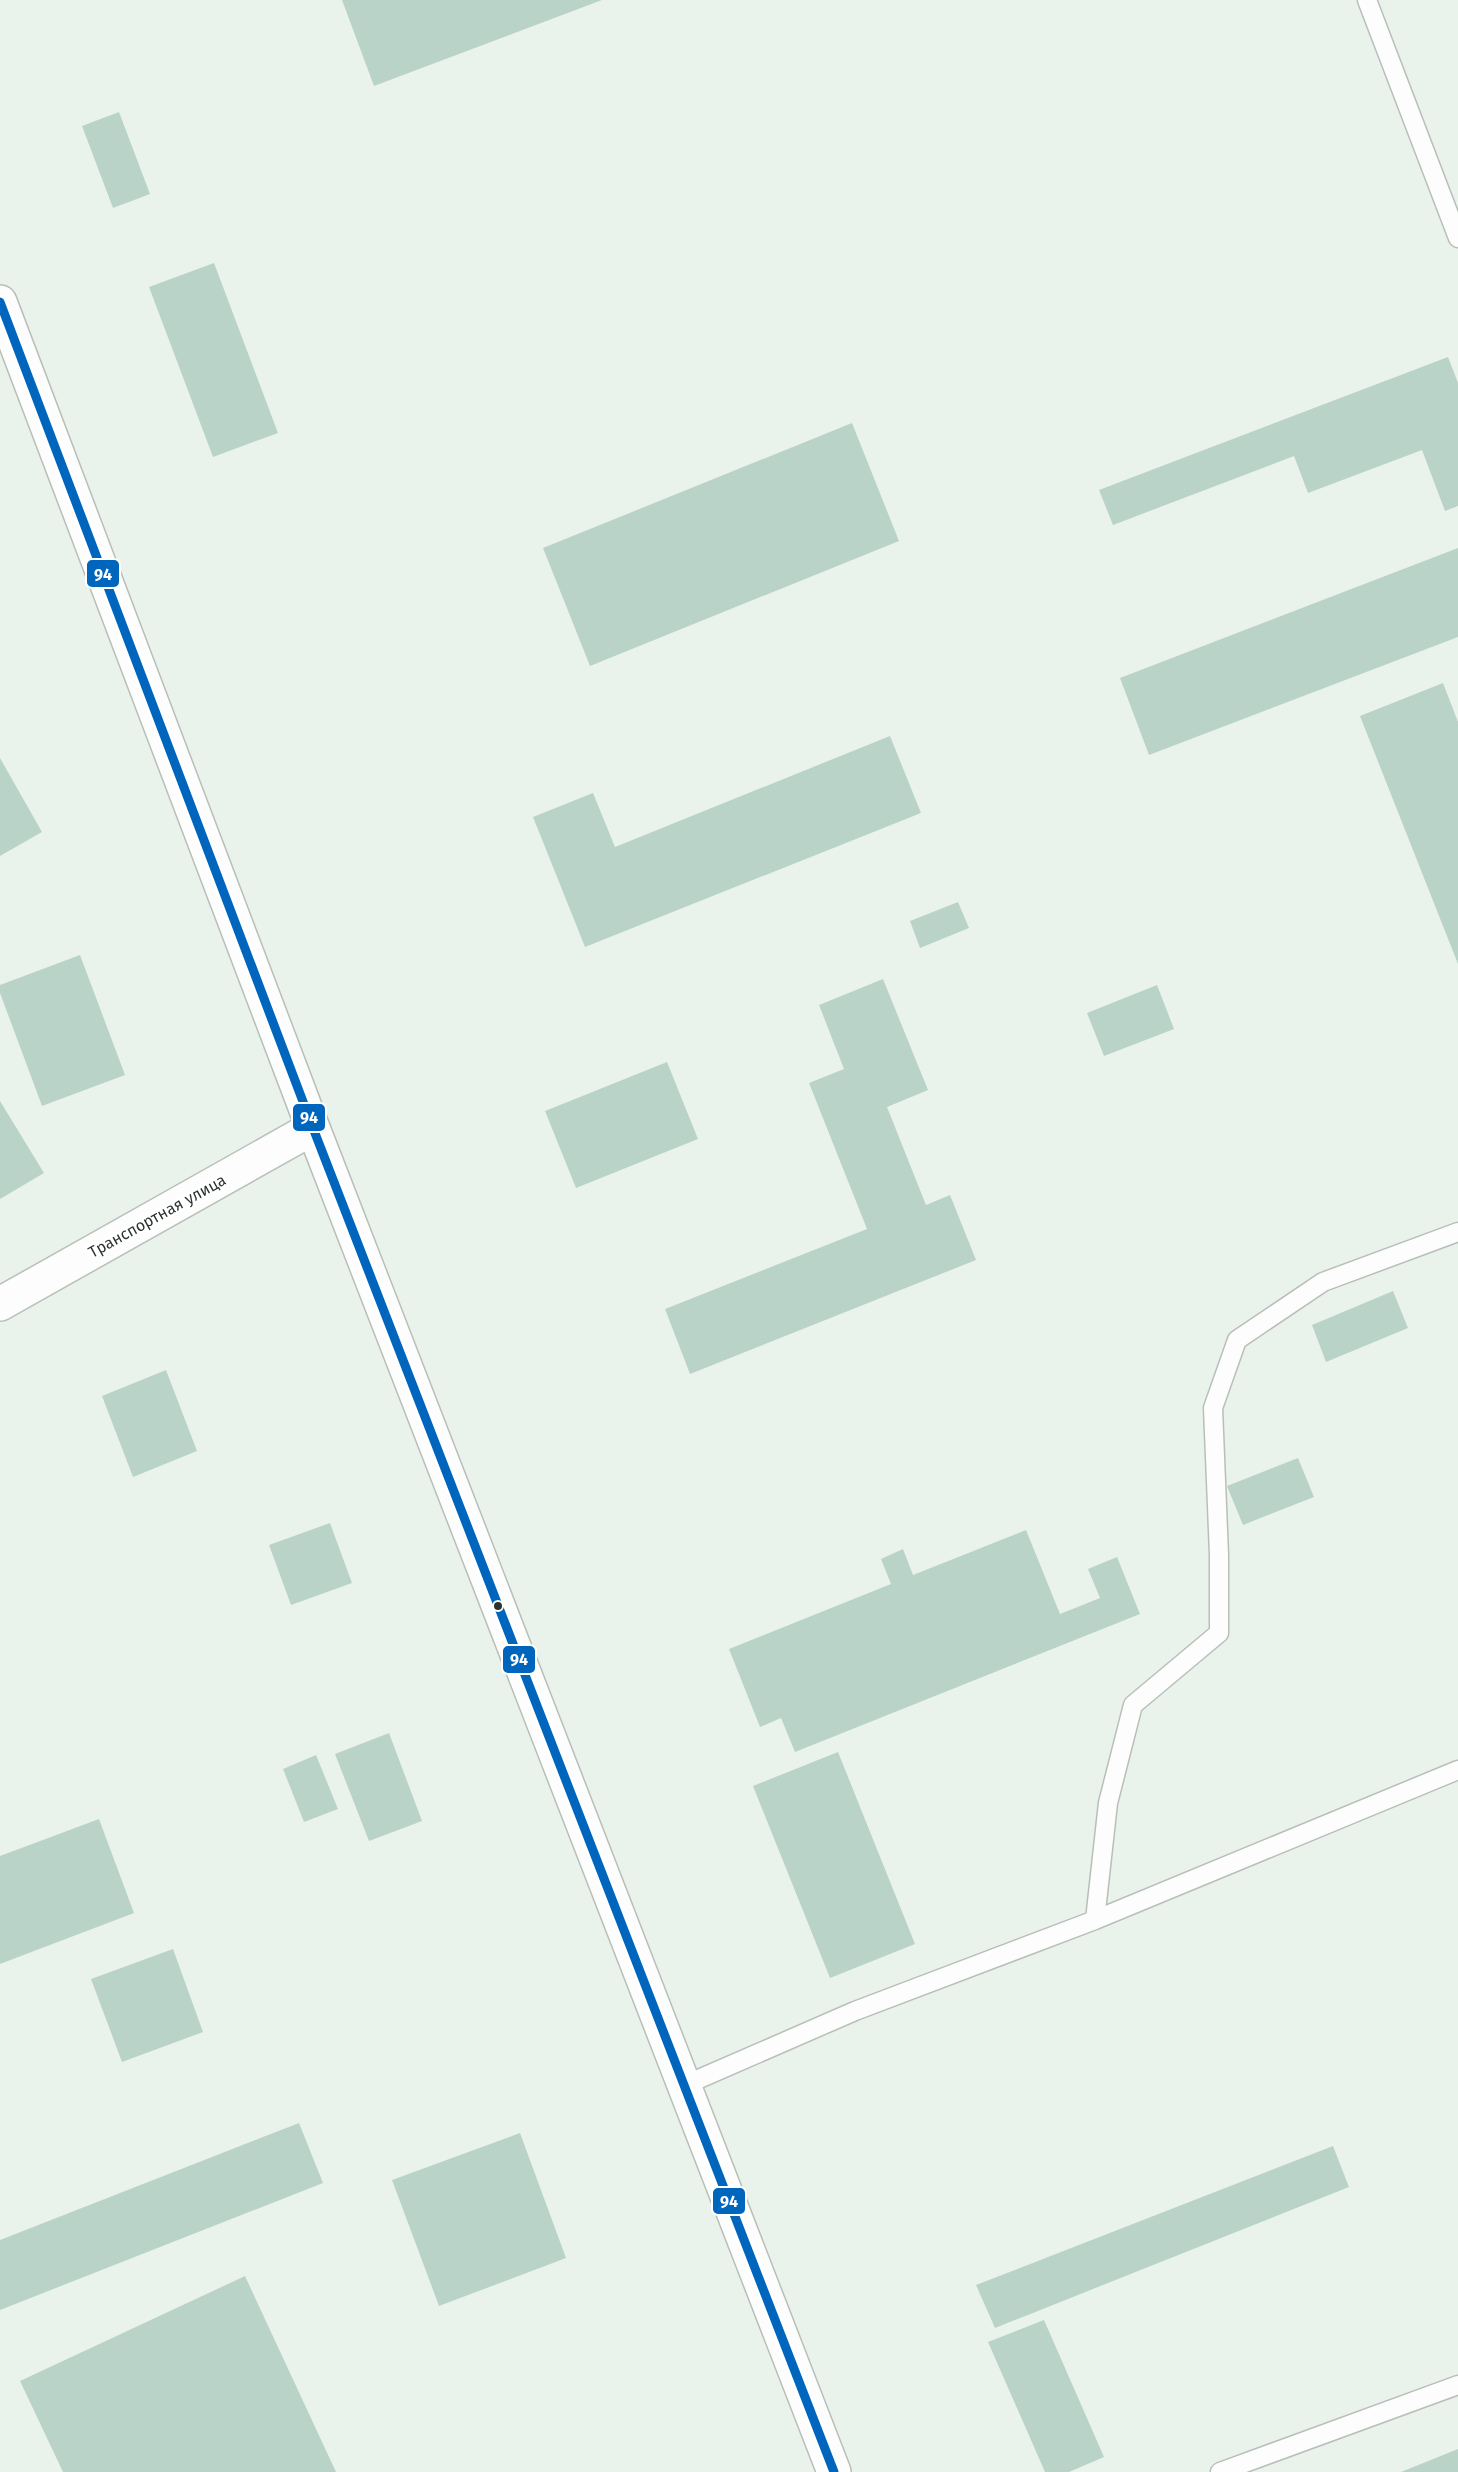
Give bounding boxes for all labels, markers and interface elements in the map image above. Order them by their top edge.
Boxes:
line badge: 94 [86,559,120,588]
text: 94 [94,565,112,584]
line badge: 94 [292,1103,326,1132]
text: 94 [300,1108,318,1127]
street label: Транспортная улица [85,1170,229,1262]
unlabelled marker [492,1600,504,1612]
line badge: 94 [502,1645,536,1674]
text: 94 [510,1650,528,1669]
line badge: 94 [712,2187,746,2215]
text: 94 [720,2192,738,2211]

